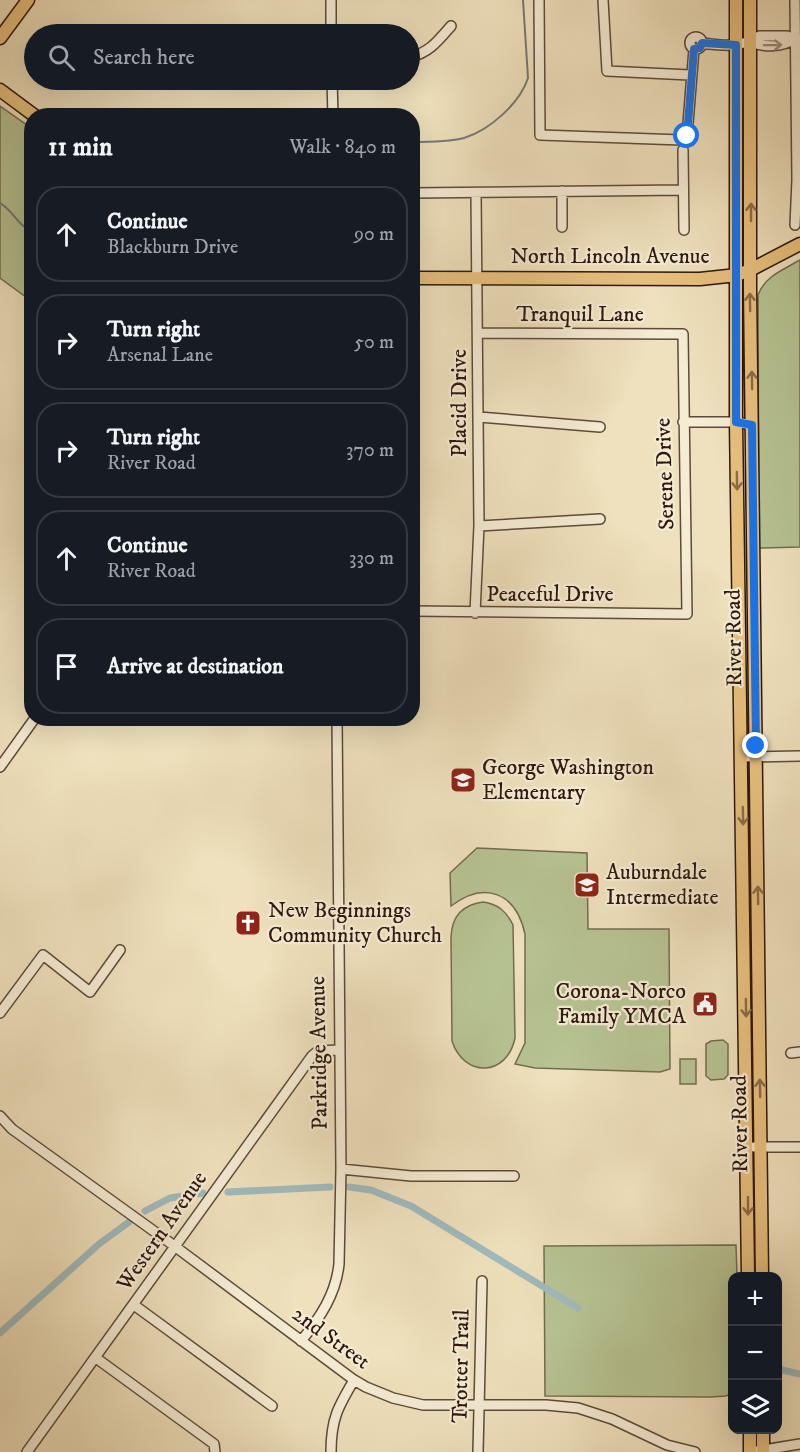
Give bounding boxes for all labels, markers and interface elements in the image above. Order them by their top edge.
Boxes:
search box [24,24,420,90]
one-way arrow [763,39,783,51]
icon: search [45,41,78,74]
text: Search here [93,44,195,71]
route start [673,122,699,148]
text: 11 min [48,131,113,164]
text: Walk · 840 m [289,135,396,160]
one-way arrow [745,202,757,222]
text: Continue [107,208,188,235]
icon: ahead [50,218,83,251]
text: 90 m [354,222,394,247]
text: Blackburn Drive [107,235,238,260]
street label: North Lincoln Avenue [511,243,710,270]
one-way arrow [744,293,756,313]
street label: Tranquil Lane [516,301,644,328]
text: Turn right [107,316,200,343]
icon: right [50,326,83,359]
text: 50 m [354,330,394,355]
text: Arsenal Lane [107,343,213,368]
street label: Placid Drive [446,349,473,457]
one-way arrow [746,370,757,390]
street label: Serene Drive [650,417,680,531]
text: Turn right [107,424,200,451]
icon: right [50,434,83,467]
text: 370 m [346,438,394,463]
text: River Road [107,451,196,476]
one-way arrow [732,470,743,490]
text: Continue [107,532,188,559]
icon: ahead [50,542,83,575]
text: 330 m [349,546,394,571]
text: River Road [107,559,196,584]
street label: Peaceful Drive [486,581,614,608]
street label: River Road [720,589,748,687]
icon: arrive [50,650,83,683]
text: Arrive at destination [107,653,284,680]
route end [742,732,768,758]
place label: George Washington Elementary [482,754,655,806]
school or university icon: George Washington Elementary [448,765,478,795]
one-way arrow [737,805,749,825]
place label: Auburndale Intermediate [606,859,719,911]
school or university icon: Auburndale Intermediate [572,870,602,900]
one-way arrow [752,886,764,906]
place label: New Beginnings Community Church [268,897,442,949]
church icon: New Beginnings Community Church [233,908,263,938]
street label: Parkridge Avenue [304,976,334,1130]
place label: Corona-Norco Family YMCA [556,978,687,1030]
public building icon: Corona-Norco Family YMCA [690,989,720,1019]
one-way arrow [740,998,752,1018]
street label: River Road [726,1075,754,1173]
one-way arrow [755,1079,766,1099]
street label: Western Avenue [110,1166,213,1297]
one-way arrow [742,1195,754,1215]
map controls [728,1272,782,1434]
button: + [728,1272,782,1326]
street label: 2nd Street [287,1301,375,1375]
street label: Trotter Trail [447,1309,475,1423]
button: − [728,1326,782,1380]
button: layers [728,1380,782,1434]

